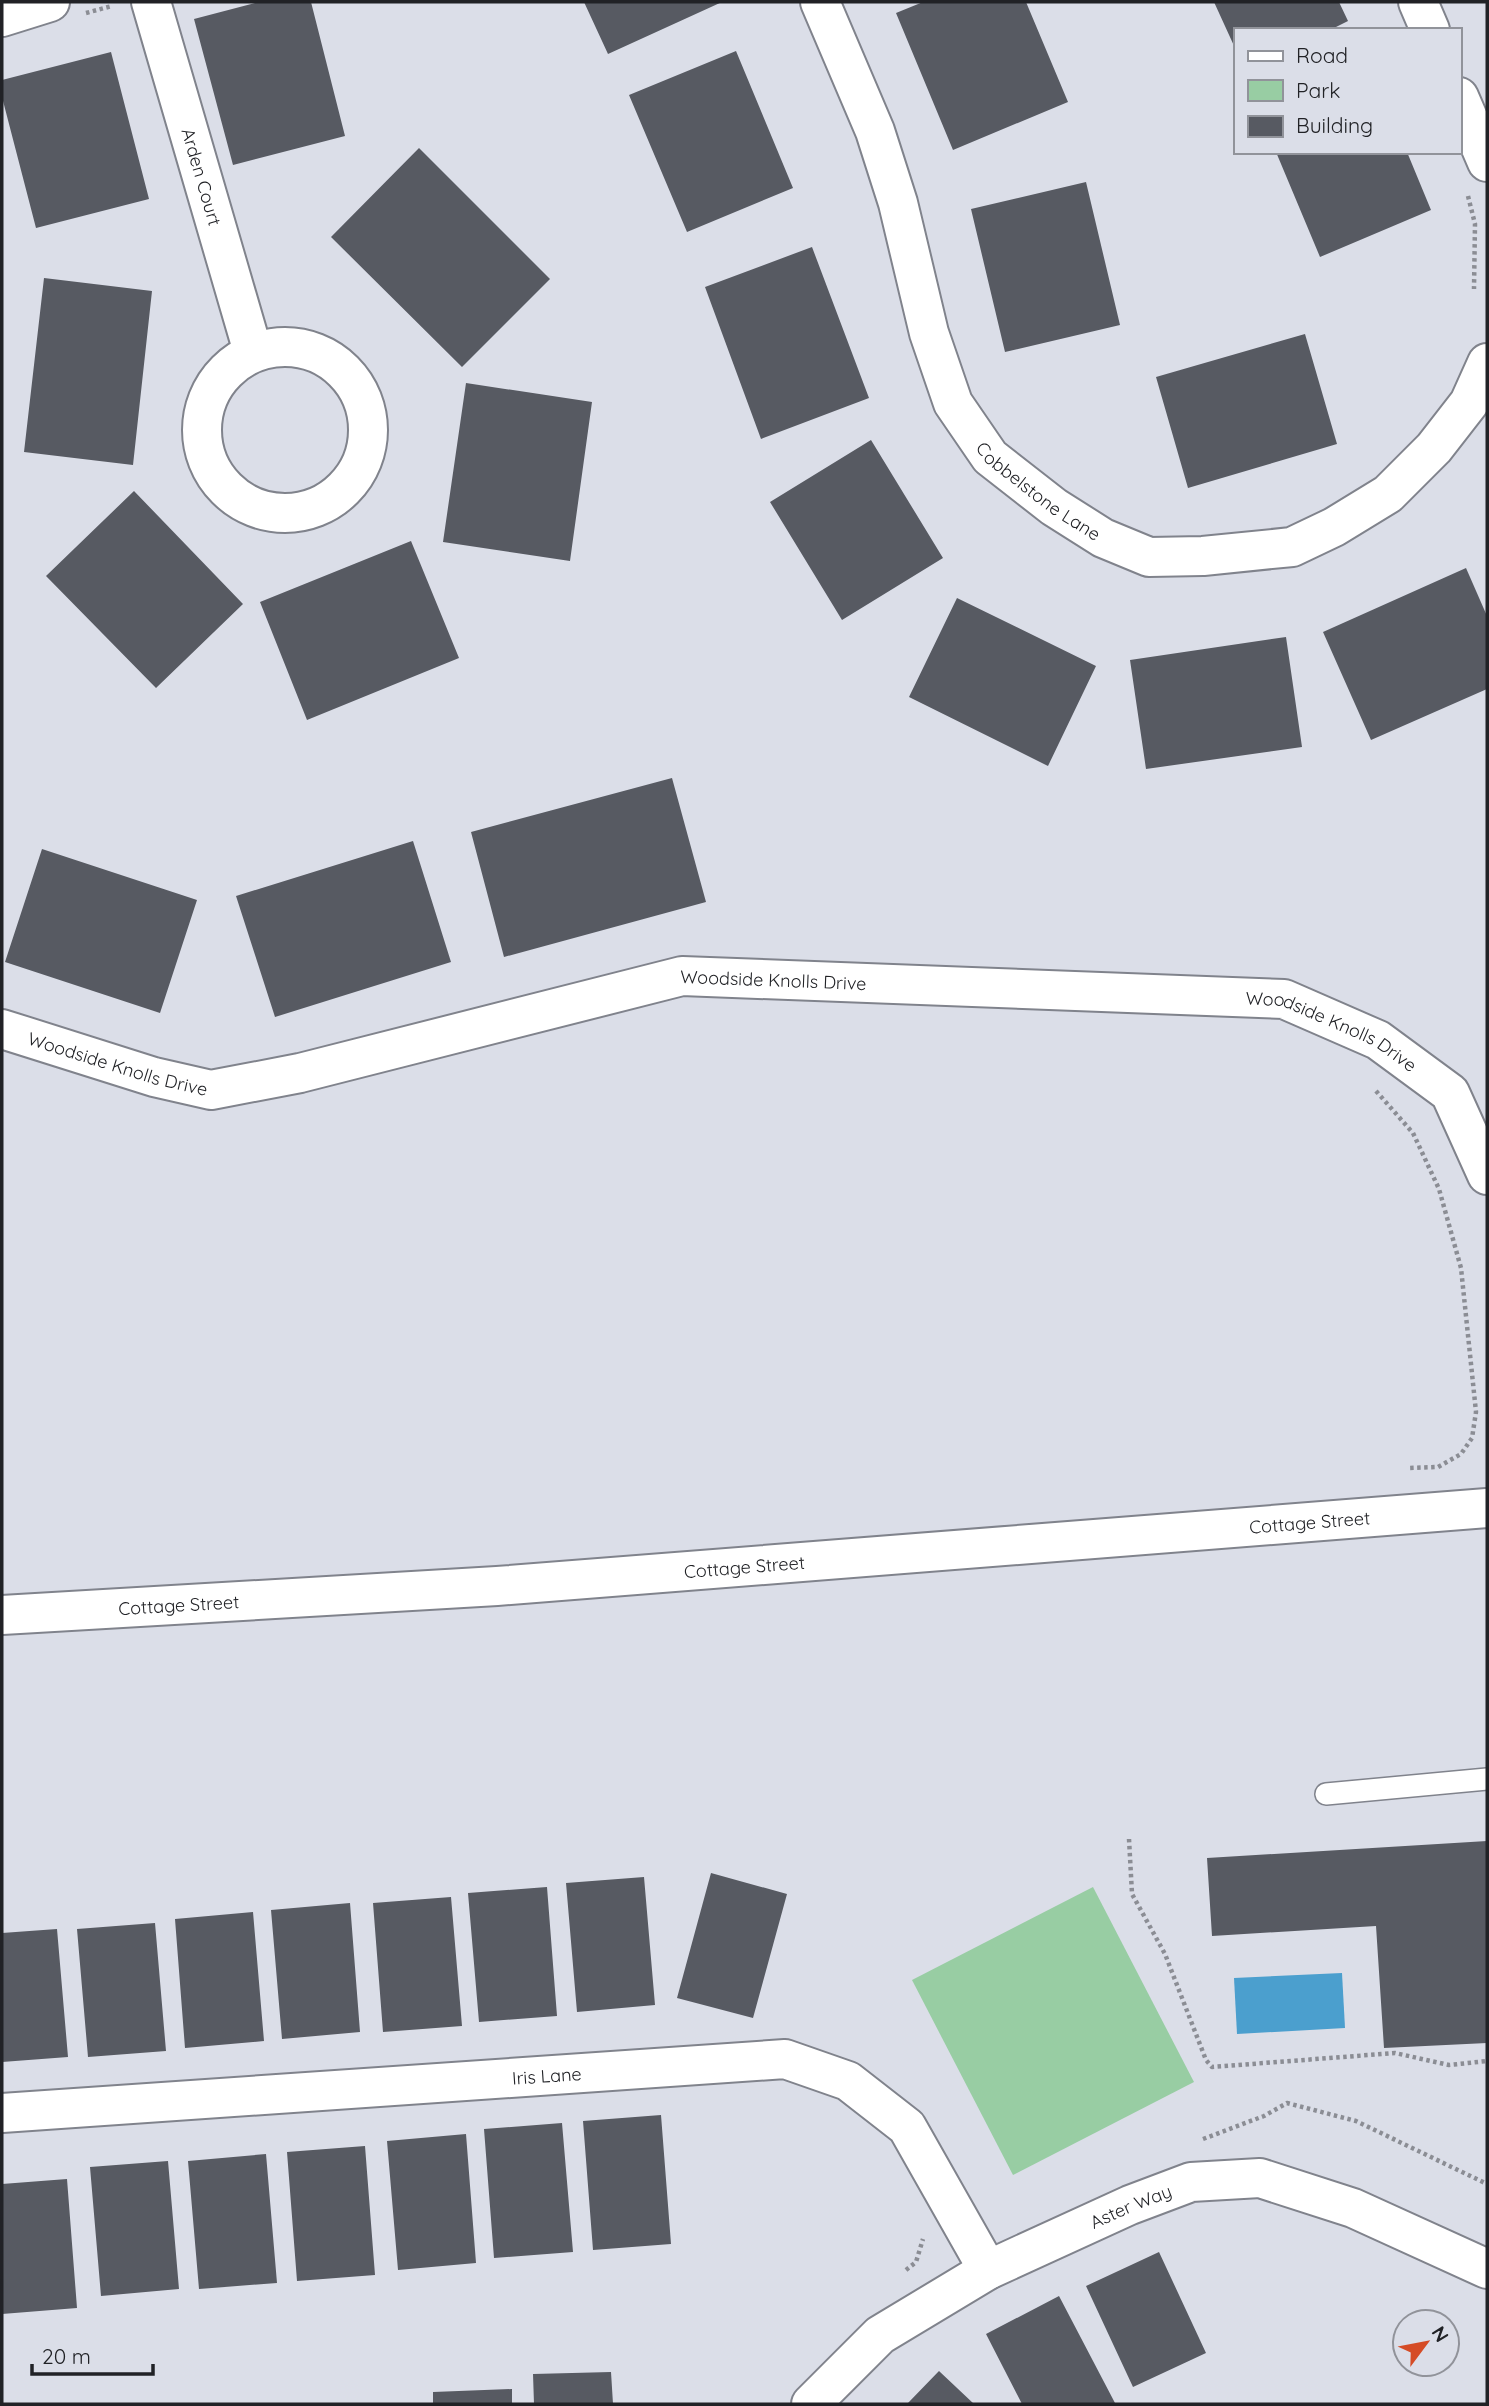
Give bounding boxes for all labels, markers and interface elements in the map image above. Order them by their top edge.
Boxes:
legend [1234,28,1461,154]
text: Road [1296,42,1348,68]
text: Park [1296,77,1340,103]
text: Building [1296,112,1373,138]
street label: Arden Court [177,125,227,228]
street label: Cobbelstone Lane [971,437,1105,545]
street label: Woodside Knolls Drive [680,964,867,995]
street label: Woodside Knolls Drive [1245,986,1422,1076]
street label: Woodside Knolls Drive [25,1026,210,1100]
street label: Cottage Street [1248,1506,1371,1538]
street label: Cottage Street [683,1550,806,1583]
street label: Cottage Street [118,1590,240,1620]
street label: Iris Lane [511,2062,582,2089]
street label: Aster Way [1086,2179,1175,2233]
north arrow [1391,2308,1461,2378]
text: N [1427,2322,1454,2346]
scale bar [32,2332,152,2376]
text: 20 m [42,2343,91,2369]

